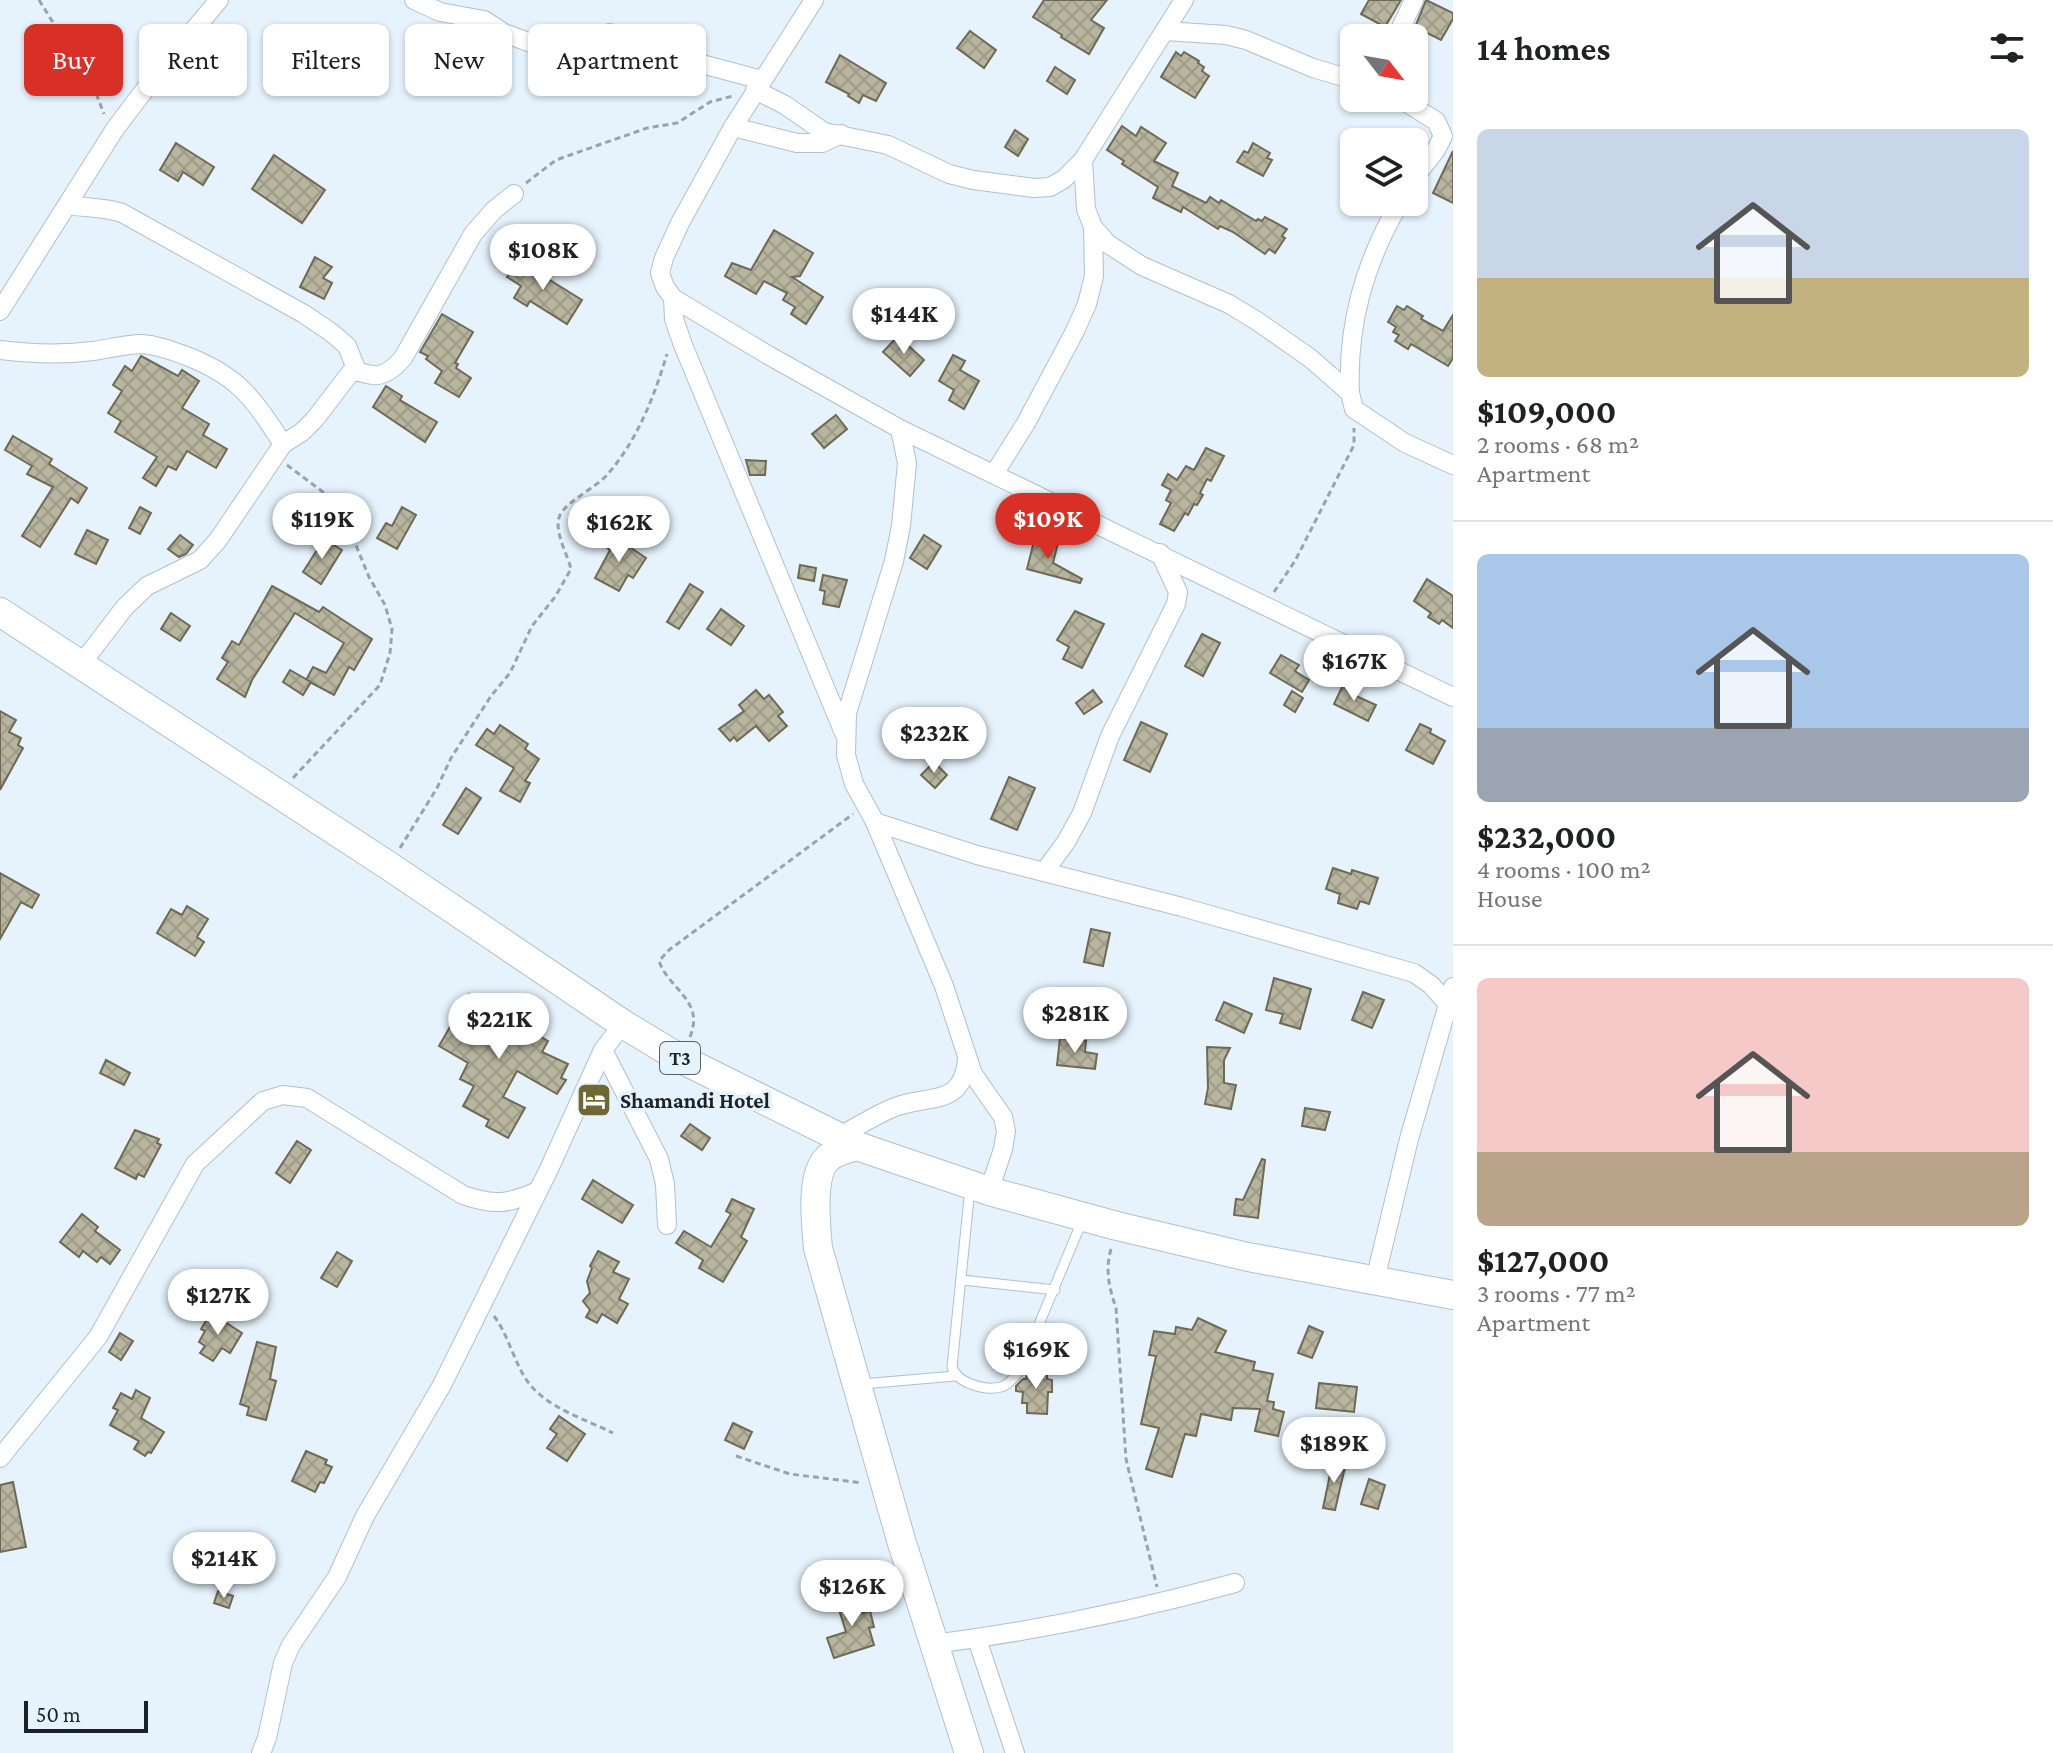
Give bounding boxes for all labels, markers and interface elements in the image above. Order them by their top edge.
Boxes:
chip: Buy [24,24,123,96]
chip: Rent [139,24,247,96]
chip: Filters [263,24,389,96]
chip: New [405,24,512,96]
chip: Apartment [528,24,706,96]
north arrow [1340,24,1428,112]
map controls [1340,24,1428,216]
icon: filters [1985,26,2029,70]
text: 14 homes [1477,30,1610,67]
button: layers [1340,128,1428,216]
icon: home [1681,181,1825,325]
pin: $108K [487,224,599,292]
text: $108K [508,235,578,264]
pin: $144K [848,288,960,356]
text: $144K [870,299,938,328]
text: $109,000 [1477,393,1616,430]
text: 2 rooms · 68 m² [1477,430,1639,459]
text: Apartment [1477,459,1590,488]
pin: $119K [266,493,378,561]
pin: $109K [992,493,1104,561]
pin: $162K [563,496,675,564]
text: $119K [290,504,354,533]
text: $109K [1013,504,1083,533]
text: $162K [586,507,652,536]
icon: home [1681,606,1825,750]
pin: $167K [1298,635,1410,703]
text: $167K [1321,646,1387,675]
pin: $232K [878,707,990,775]
text: $232K [900,718,968,747]
text: $232,000 [1477,818,1616,855]
text: 4 rooms · 100 m² [1477,855,1651,884]
text: House [1477,884,1542,913]
pin: $281K [1019,987,1131,1055]
pin: $221K [443,993,555,1061]
text: $281K [1041,998,1109,1027]
text: $221K [466,1004,532,1033]
icon: home [1681,1030,1825,1174]
road number: T3 [660,1042,700,1074]
hotel icon: Shamandi Hotel [575,1081,613,1119]
place label: Shamandi Hotel [620,1088,770,1113]
text: $127,000 [1477,1242,1609,1279]
pin: $127K [162,1269,274,1337]
text: 3 rooms · 77 m² [1477,1279,1636,1308]
text: $127K [186,1280,250,1309]
text: Apartment [1477,1308,1590,1337]
pin: $169K [980,1323,1092,1391]
text: $169K [1003,1334,1069,1363]
pin: $189K [1278,1417,1390,1485]
text: $189K [1300,1428,1368,1457]
pin: $214K [168,1532,280,1600]
text: $214K [191,1543,257,1572]
pin: $126K [796,1560,908,1628]
text: $126K [819,1571,885,1600]
scale bar [24,1697,148,1733]
text: 50 m [36,1702,81,1727]

